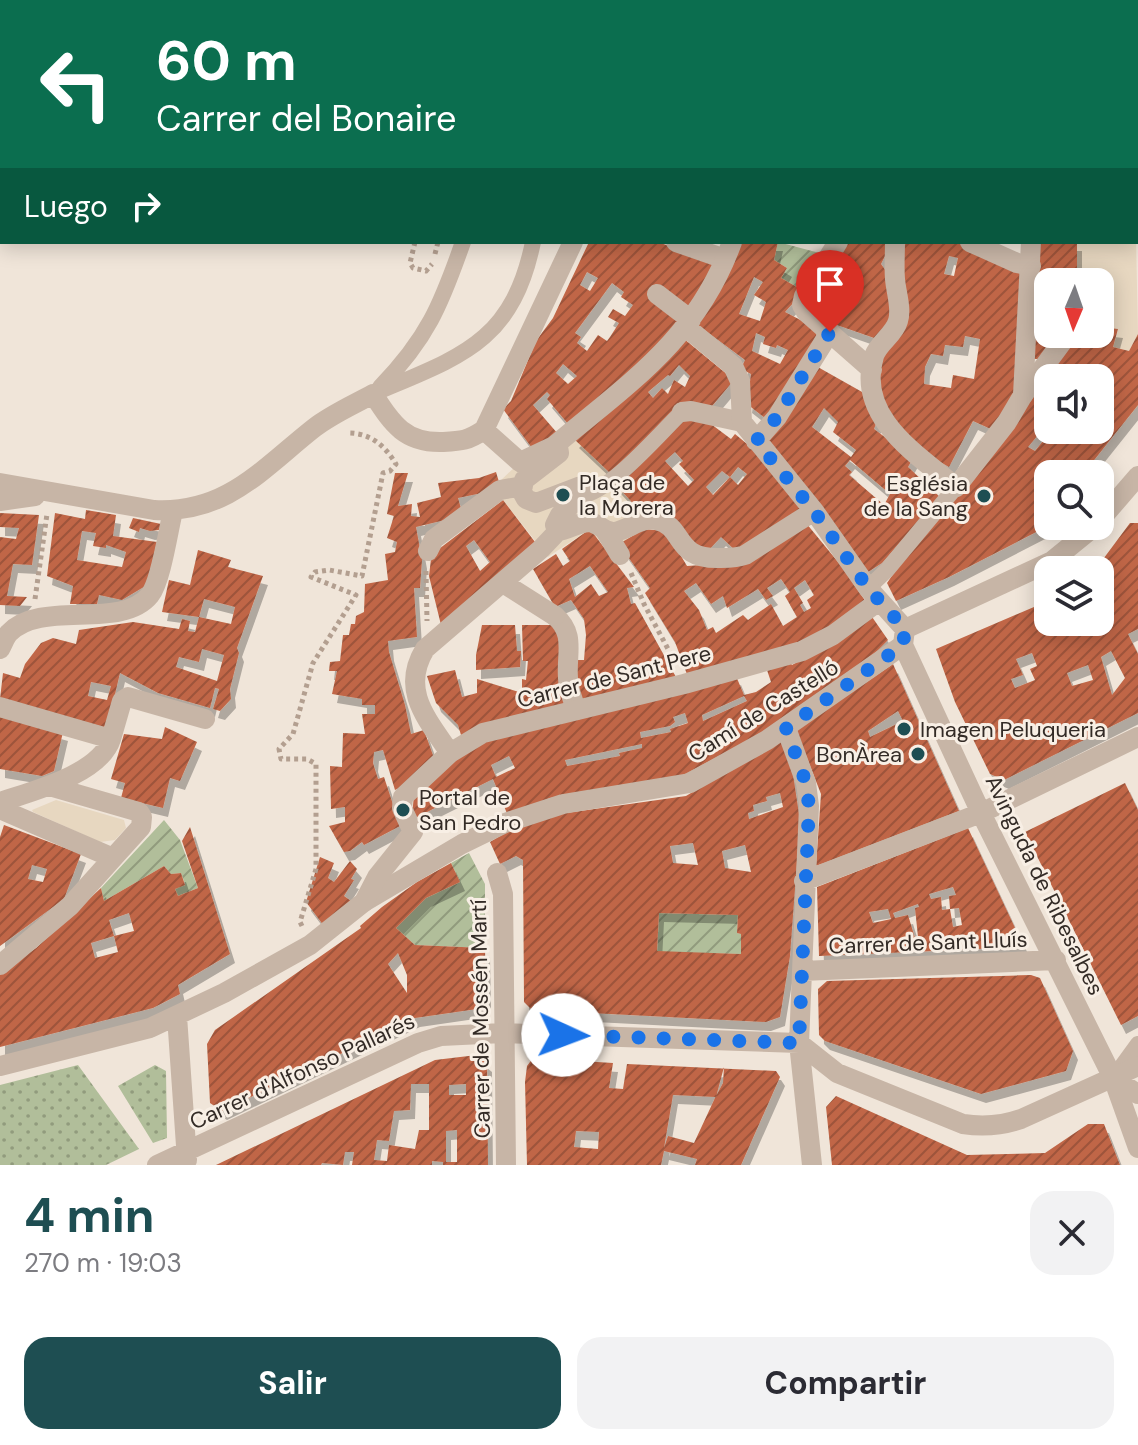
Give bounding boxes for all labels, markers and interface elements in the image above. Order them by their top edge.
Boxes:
text: 60 m [156,24,297,97]
icon: left [24,32,128,136]
text: Carrer del Bonaire [156,95,456,142]
icon: right [124,184,168,228]
text: Luego [24,187,108,226]
pin [796,250,864,332]
icon: arrive [808,262,852,306]
north arrow [1034,268,1114,348]
map controls [1034,268,1114,636]
button: sound [1034,364,1114,444]
button: search [1034,460,1114,540]
place label: Plaça de la Morera [579,468,674,522]
place label: Església de la Sang [863,469,968,523]
marker: Plaça de la Morera [554,486,572,504]
marker: Església de la Sang [975,487,993,505]
button: layers [1034,556,1114,636]
street label: Carrer de Sant Pere [514,638,714,715]
street label: Camí de Castelló [683,652,844,768]
place label: Imagen Peluqueria [920,715,1106,744]
marker: Imagen Peluqueria [895,720,913,738]
place label: BonÀrea [816,740,902,769]
marker: BonÀrea [909,745,927,763]
street label: Avinguda de Ribesalbes [979,770,1111,1000]
place label: Portal de San Pedro [419,783,521,837]
marker: Portal de San Pedro [394,801,412,819]
street label: Carrer de Mossén Martí [464,899,497,1139]
street label: Carrer de Sant Lluís [828,925,1028,960]
position arrow [521,993,605,1077]
street label: Carrer d'Alfonso Pallarés [185,1006,420,1136]
text: 4 min [24,1184,154,1247]
button: close [1030,1191,1114,1275]
text: 270 m · 19:03 [24,1246,182,1280]
button: Salir [24,1337,561,1429]
button: Compartir [577,1337,1114,1429]

